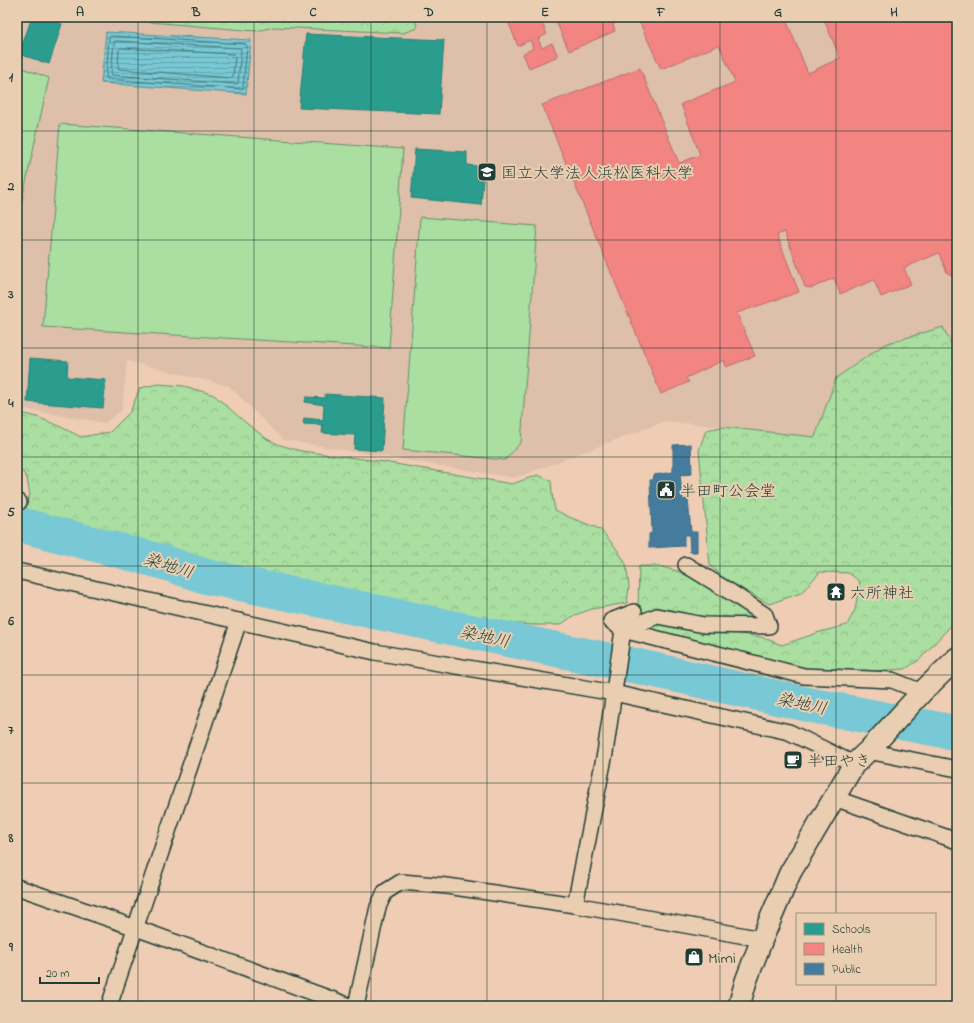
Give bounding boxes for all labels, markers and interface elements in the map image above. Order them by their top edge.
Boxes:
text: A [76,3,84,22]
text: B [191,3,201,22]
text: C [309,3,317,22]
text: D [423,3,434,22]
text: E [541,3,549,22]
text: F [656,3,666,22]
text: G [774,3,782,22]
text: H [890,3,898,22]
text: 1 [9,68,14,87]
school or university icon: 国立大学法人浜松医科大学 [476,161,498,183]
place label: 国立大学法人浜松医科大学 [501,162,693,186]
text: 2 [7,177,15,196]
text: 3 [7,285,14,304]
text: 4 [7,394,14,413]
public building icon: 半田町公会堂 [655,479,677,501]
place label: 半田町公会堂 [680,480,776,504]
text: 5 [7,503,15,522]
water label: 染地川 [141,547,197,586]
temple icon: 六所神社 [825,581,847,603]
place label: 六所神社 [850,582,914,606]
text: 6 [7,612,14,631]
water label: 染地川 [457,620,512,655]
water label: 染地川 [774,687,829,722]
text: 7 [8,721,14,740]
cafe icon: 半田やき [782,749,804,771]
place label: 半田やき [807,750,871,774]
text: 8 [8,829,14,848]
legend [796,913,936,985]
text: Schools [832,921,871,939]
text: 9 [8,938,14,957]
text: Health [832,941,863,959]
shop icon: Mimi [683,946,705,968]
place label: Mimi [708,947,736,971]
scale bar [40,959,99,985]
text: Public [832,961,861,979]
text: 20 m [46,965,69,983]

